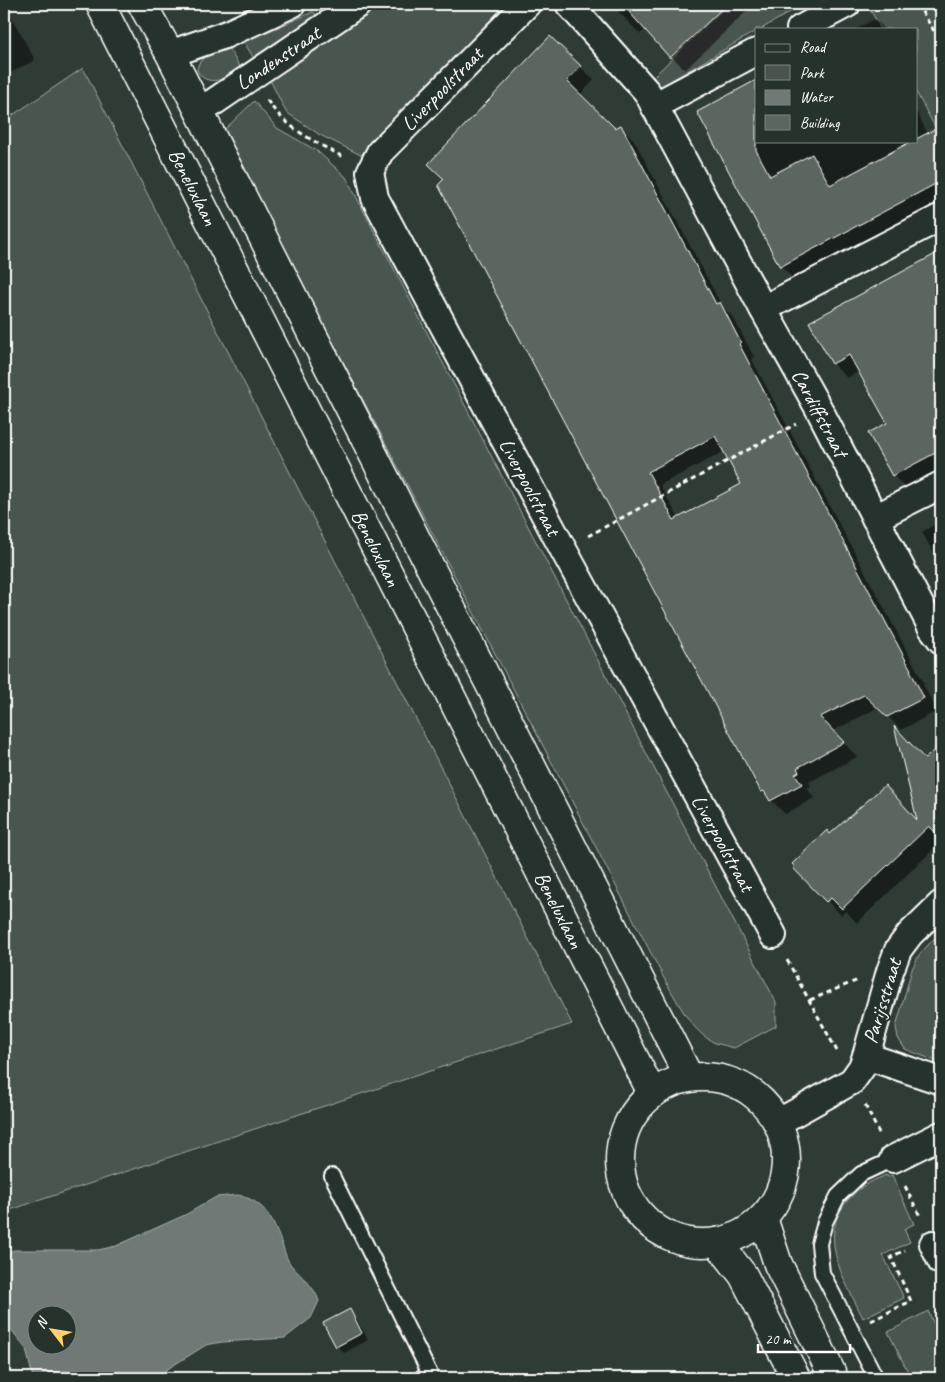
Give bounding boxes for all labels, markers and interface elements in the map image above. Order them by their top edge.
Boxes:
street label: Londenstraat [231,19,327,96]
legend [755,28,918,142]
text: Road [800,38,827,57]
street label: Liverpoolstraat [396,40,490,136]
text: Park [800,64,825,83]
text: Water [800,88,834,107]
text: Building [800,114,840,133]
street label: Beneluxlaan [163,144,224,230]
street label: Cardiffstraat [786,365,855,464]
street label: Liverpoolstraat [493,434,567,542]
street label: Beneluxlaan [346,505,407,591]
street label: Liverpoolstraat [686,790,761,898]
street label: Beneluxlaan [529,867,590,953]
street label: Parijsstraat [857,953,908,1047]
north arrow [28,1304,78,1354]
text: N [32,1313,52,1332]
scale bar [758,1322,850,1354]
text: 20 m [765,1330,792,1349]

